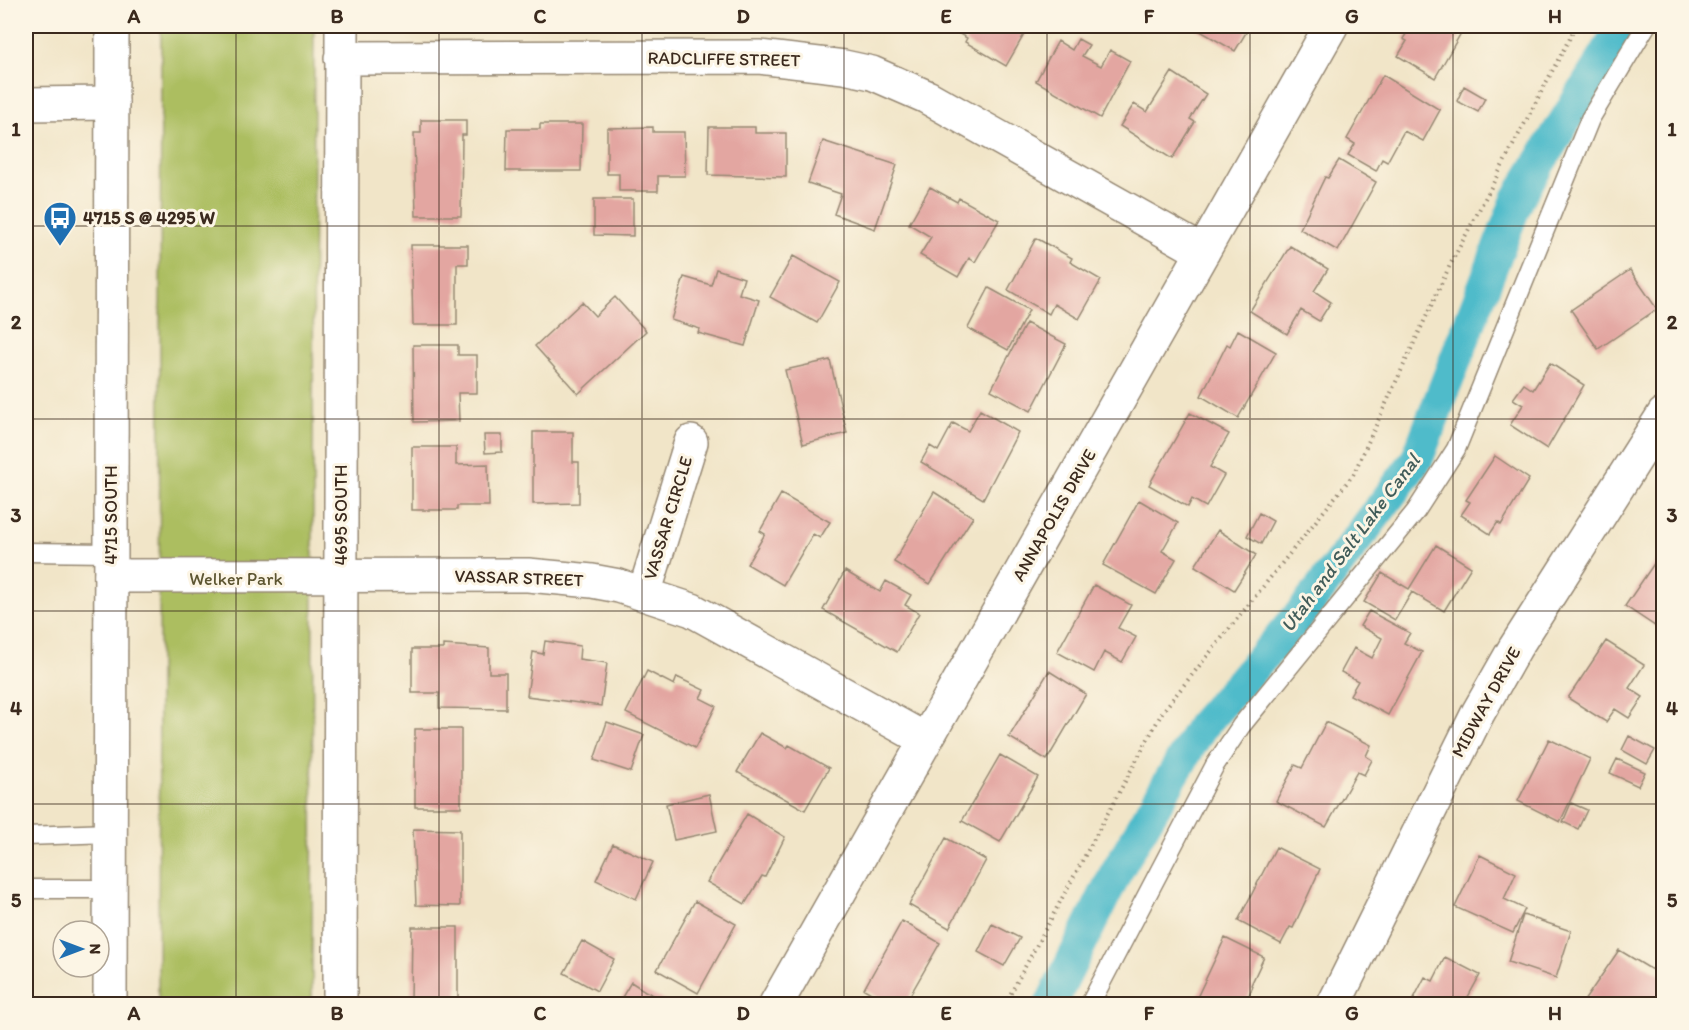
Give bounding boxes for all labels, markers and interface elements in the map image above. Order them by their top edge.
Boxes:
text: A [127,4,141,28]
text: B [331,4,344,28]
text: C [534,4,547,28]
text: D [736,4,750,28]
text: E [940,4,952,28]
text: F [1144,4,1155,28]
text: G [1345,4,1359,28]
text: H [1548,4,1562,28]
street label: RADCLIFFE STREET [647,47,801,71]
text: 1 [11,117,21,141]
text: 1 [1667,117,1677,141]
bus stop icon: 4715 S @ 4295 W [42,200,78,247]
place label: 4715 S @ 4295 W [83,207,216,229]
text: 2 [11,310,22,334]
text: 2 [1667,310,1678,334]
street label: ANNAPOLIS DRIVE [1007,445,1101,585]
water label: Utah and Salt Lake Canal [1275,448,1426,637]
street label: VASSAR CIRCLE [639,453,697,583]
street label: 4715 SOUTH [100,465,122,565]
street label: 4695 SOUTH [330,465,352,565]
text: 3 [11,503,22,527]
text: 3 [1667,503,1678,527]
street label: VASSAR STREET [454,565,584,591]
park label: Welker Park [189,568,283,590]
street label: MIDWAY DRIVE [1447,643,1526,761]
text: 4 [10,696,22,720]
text: 4 [1666,696,1678,720]
text: 5 [11,888,22,912]
text: 5 [1667,888,1678,912]
north arrow [51,919,111,979]
text: N [86,944,105,954]
text: A [127,1001,141,1025]
text: B [331,1001,344,1025]
text: C [534,1001,547,1025]
text: D [736,1001,750,1025]
text: E [940,1001,952,1025]
text: F [1144,1001,1155,1025]
text: G [1345,1001,1359,1025]
text: H [1548,1001,1562,1025]

